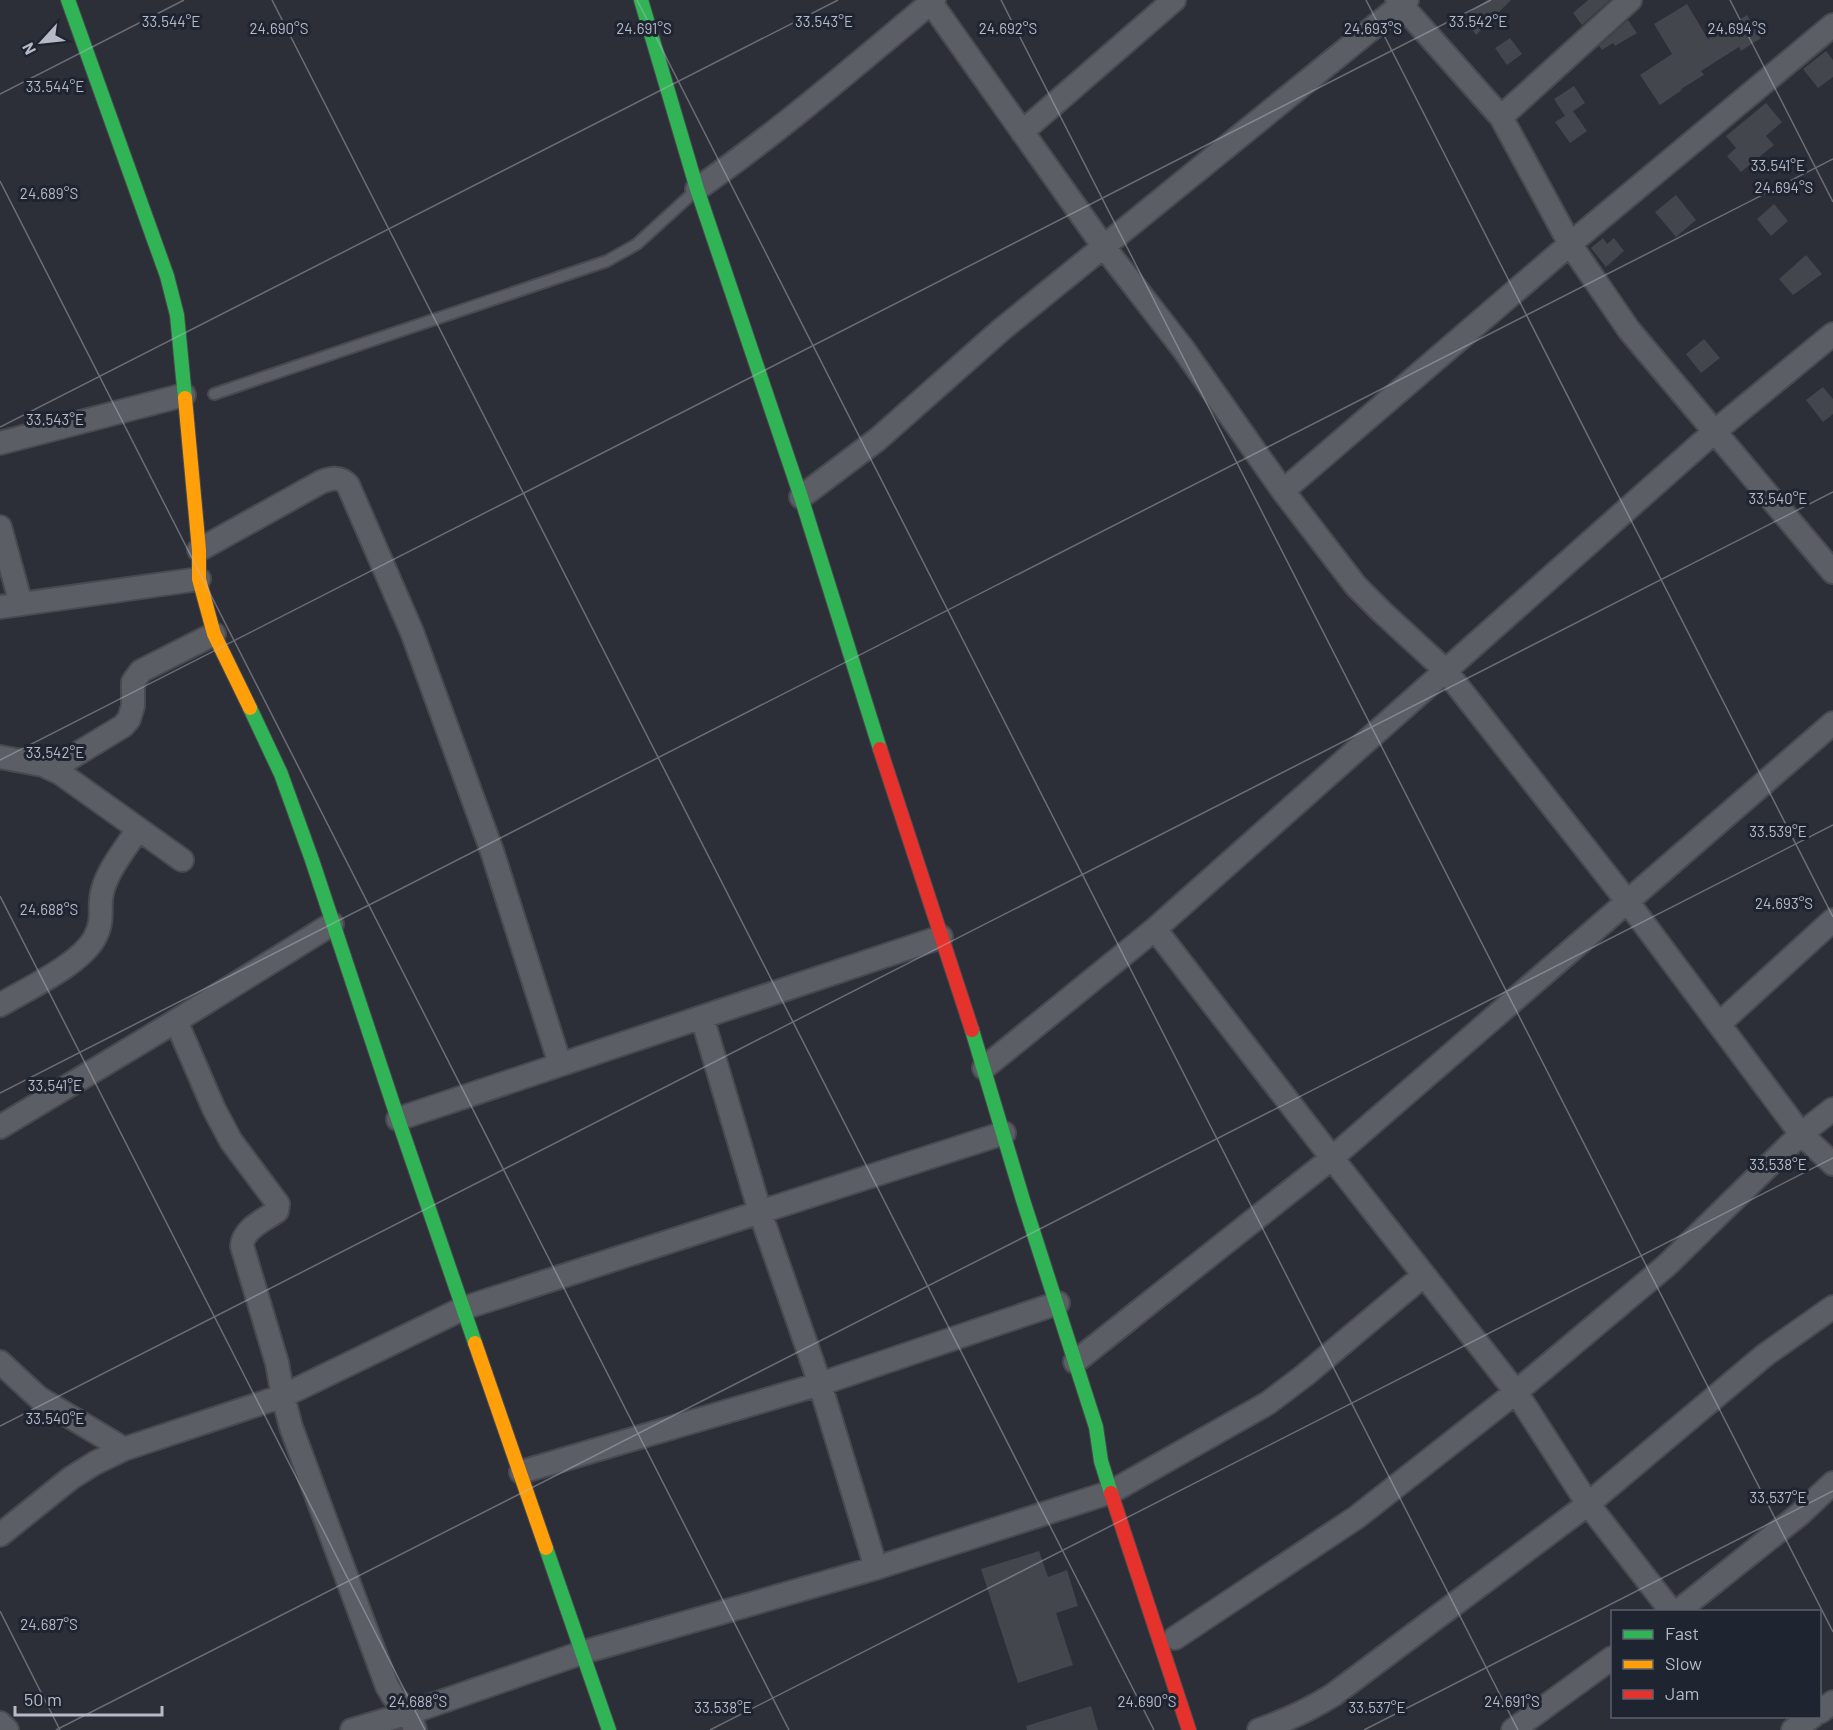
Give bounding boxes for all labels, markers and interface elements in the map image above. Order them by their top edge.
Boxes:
north arrow [12,12,72,72]
text: 33.544°E [142,12,200,30]
text: 33.543°E [795,12,853,30]
text: 33.542°E [1449,12,1507,30]
text: 24.690°S [250,19,308,37]
text: 24.691°S [616,19,672,37]
text: 24.692°S [979,19,1037,37]
text: 24.693°S [1344,19,1402,37]
text: 24.694°S [1708,19,1766,37]
text: N [17,40,39,58]
text: 33.544°E [26,77,84,95]
text: 33.541°E [1751,156,1805,174]
text: 24.694°S [1755,178,1813,196]
text: 24.689°S [20,184,78,202]
text: 33.543°E [26,410,84,428]
text: 33.540°E [1749,489,1807,507]
text: 33.542°E [26,743,84,761]
text: 33.539°E [1749,822,1807,840]
text: 24.693°S [1755,894,1813,912]
text: 24.688°S [20,900,78,918]
text: 33.541°E [28,1076,82,1094]
text: 33.538°E [1749,1155,1807,1173]
text: 33.540°E [26,1409,84,1427]
text: 33.537°E [1750,1488,1806,1506]
legend [1611,1610,1821,1718]
text: 24.687°S [20,1615,78,1633]
text: Fast [1665,1622,1699,1644]
text: Slow [1665,1652,1702,1674]
scale bar [15,1679,162,1717]
text: Jam [1665,1682,1699,1704]
text: 50 m [24,1688,62,1710]
text: 24.688°S [389,1692,447,1710]
text: 24.690°S [1118,1692,1176,1710]
text: 24.691°S [1484,1692,1540,1710]
text: 33.538°E [694,1698,752,1716]
text: 33.537°E [1349,1698,1405,1716]

